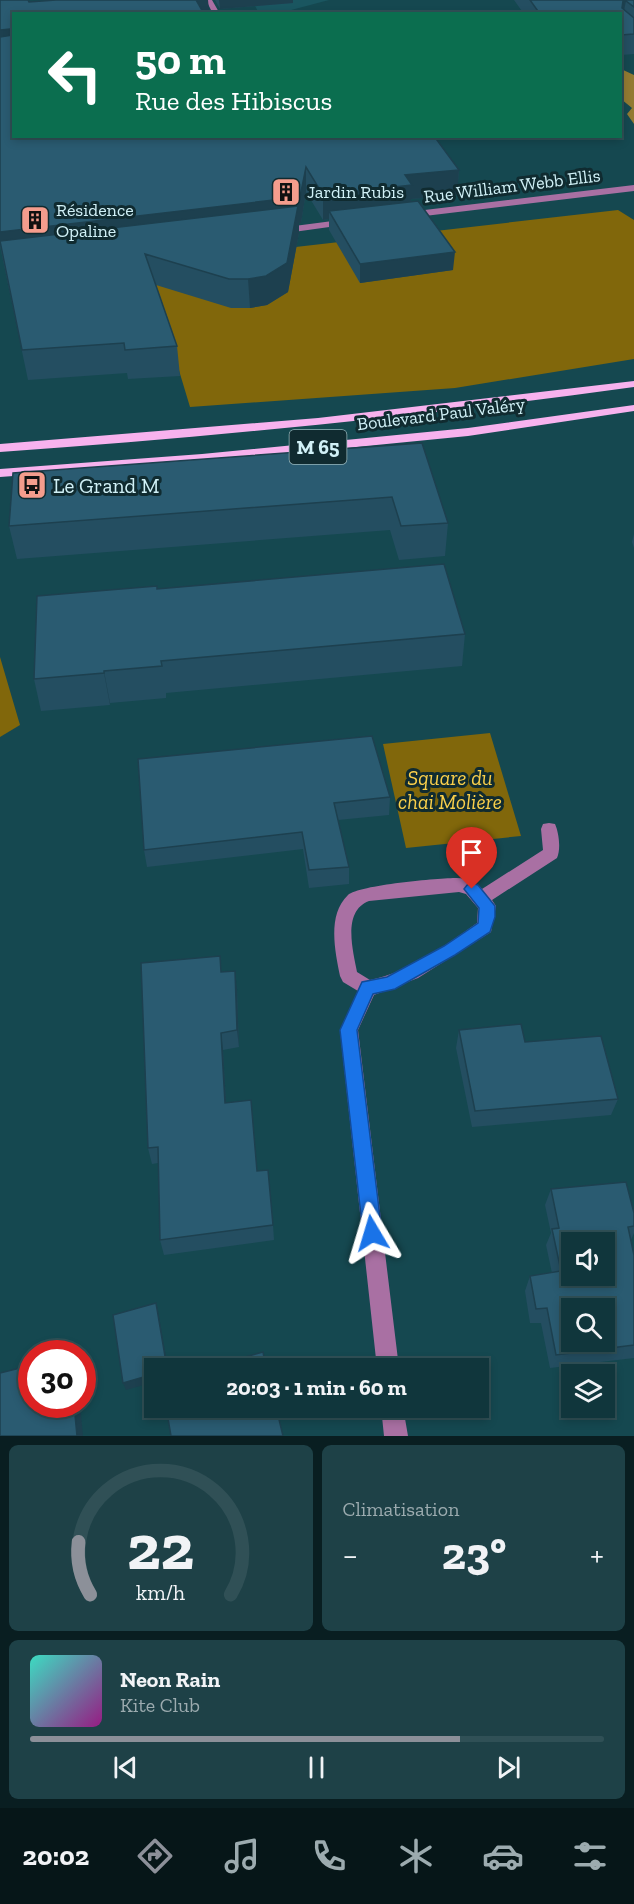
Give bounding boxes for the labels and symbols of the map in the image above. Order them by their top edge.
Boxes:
street label: Rue William Webb Ellis [422,164,602,208]
building icon: Jardin Rubis [270,176,302,208]
place label: Jardin Rubis [307,181,404,203]
place label: Résidence Opaline [56,199,134,242]
building icon: Résidence Opaline [19,204,51,236]
street label: Boulevard Paul Valéry [356,393,527,435]
road number: M 65 [290,430,346,464]
bus stop icon: Le Grand M [16,469,48,501]
place label: Le Grand M [53,473,159,498]
park label: Square du chai Molière [398,765,502,814]
pin [446,827,497,889]
position arrow [340,1201,404,1265]
speed limit sign: 30 [18,1340,96,1418]

